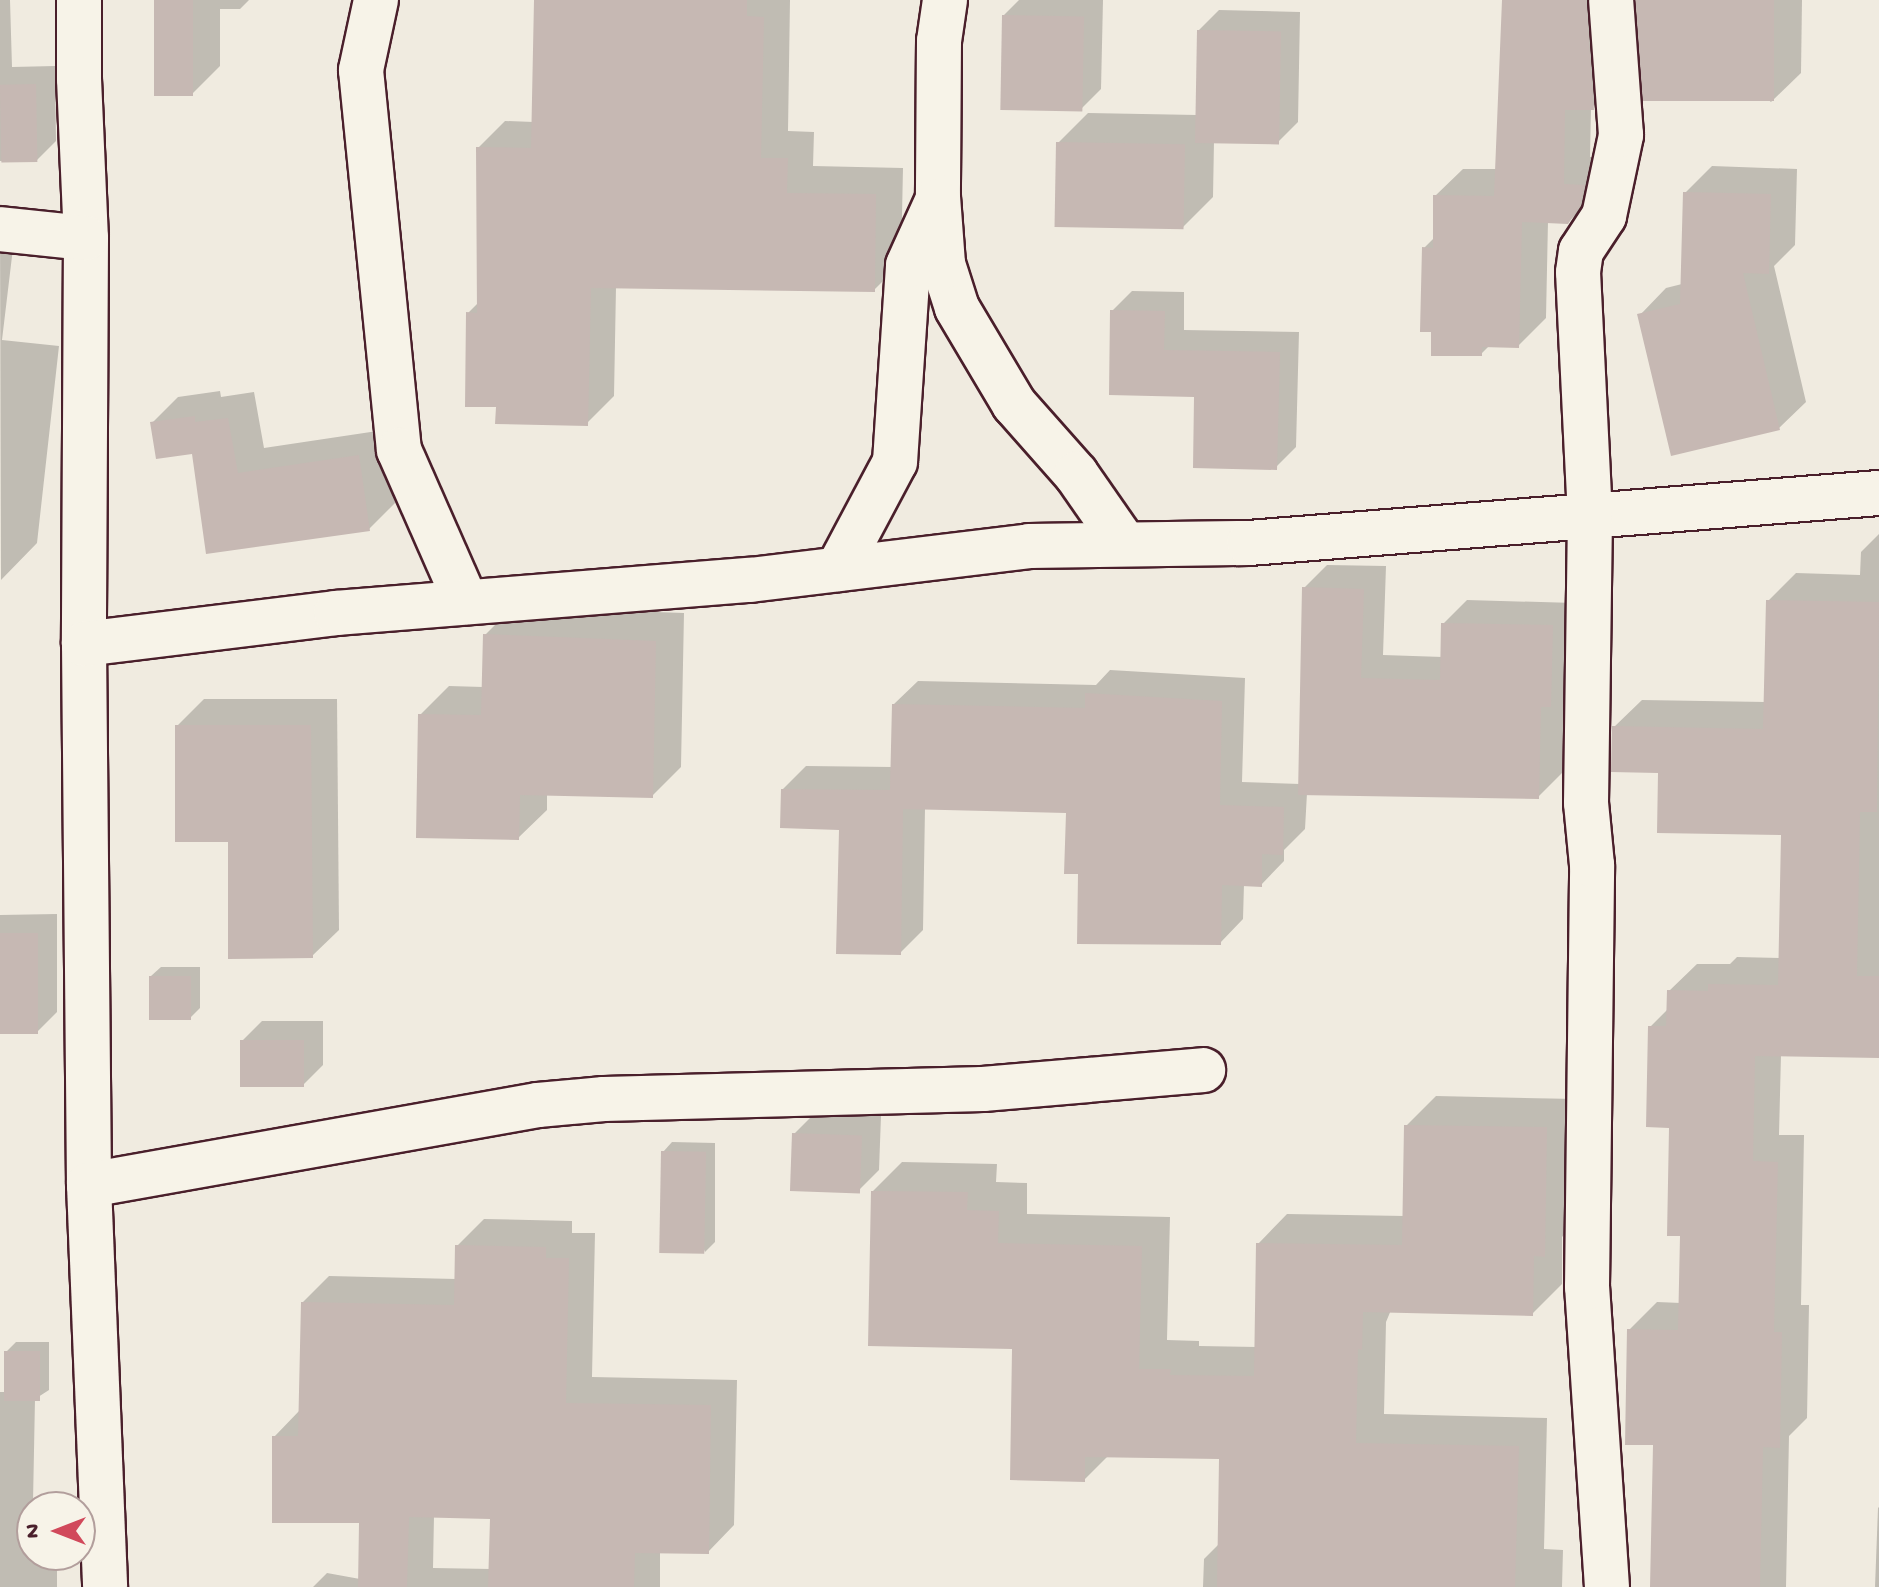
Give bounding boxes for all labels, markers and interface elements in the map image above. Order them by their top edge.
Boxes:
north arrow [16,1491,96,1571]
text: N [21,1524,47,1538]

